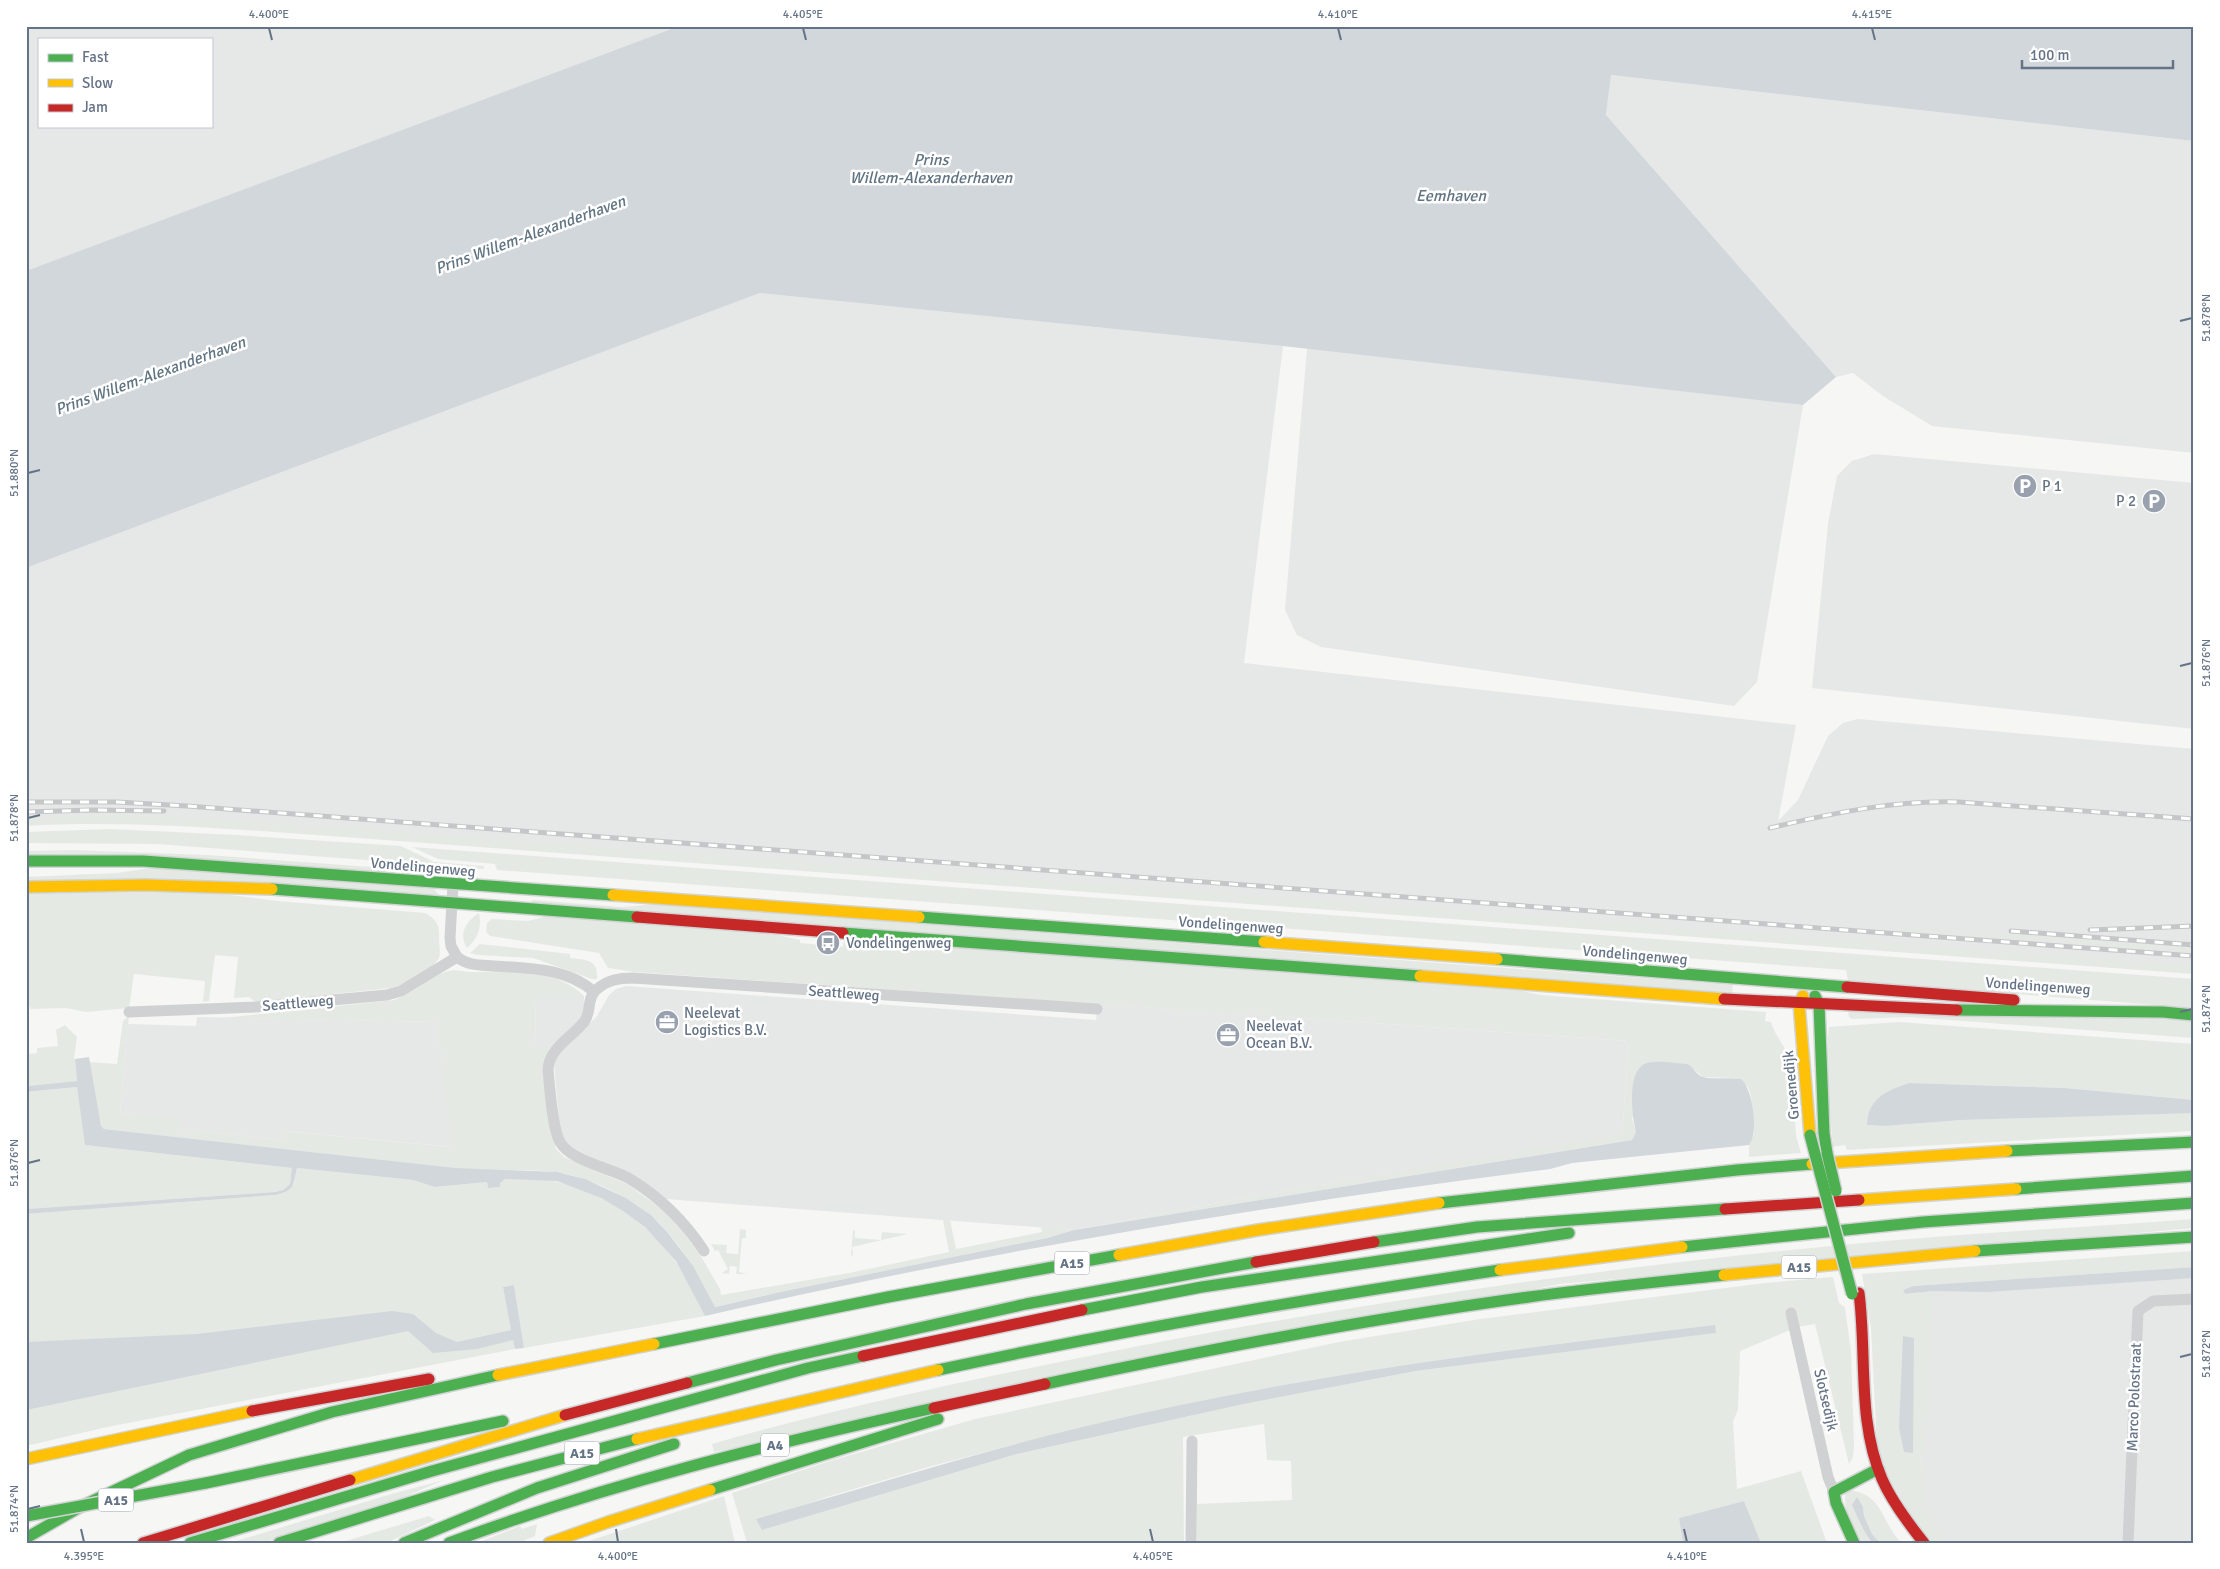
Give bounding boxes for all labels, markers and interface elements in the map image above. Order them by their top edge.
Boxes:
text: 4.400°E [249,7,289,22]
text: 4.405°E [783,7,823,22]
text: 4.410°E [1318,7,1358,22]
text: 4.415°E [1852,7,1892,22]
legend [38,38,212,128]
scale bar [2022,38,2174,70]
text: 100 m [2030,46,2070,64]
text: Fast [82,48,109,66]
text: Slow [82,74,113,92]
text: Jam [82,98,108,116]
water label: Prins Willem-Alexanderhaven [850,150,1013,188]
water label: Eemhaven [1416,186,1487,206]
water label: Prins Willem-Alexanderhaven [432,191,629,279]
text: 51.878°N [2199,294,2214,342]
water label: Prins Willem-Alexanderhaven [52,332,249,420]
text: 51.880°N [7,449,22,497]
parking icon: P 1 [2012,473,2038,499]
place label: P 1 [2042,477,2062,495]
parking icon: P 2 [2141,488,2167,514]
place label: P 2 [2116,492,2136,510]
text: 51.876°N [2199,639,2214,687]
text: 51.878°N [7,794,22,842]
street label: Vondelingenweg [370,853,476,881]
street label: Vondelingenweg [1178,912,1284,938]
bus stop icon: Vondelingenweg [815,930,841,956]
place label: Vondelingenweg [846,934,951,952]
street label: Vondelingenweg [1582,941,1688,969]
street label: Vondelingenweg [1985,973,2091,999]
street label: Seattleweg [808,982,880,1004]
text: 51.874°N [2199,985,2214,1033]
street label: Seattleweg [262,991,334,1015]
place label: Neelevat Logistics B.V. [684,1004,767,1039]
office icon: Neelevat Logistics B.V. [654,1009,680,1035]
place label: Neelevat Ocean B.V. [1246,1017,1312,1052]
office icon: Neelevat Ocean B.V. [1215,1022,1241,1048]
street label: Groenedijk [1779,1049,1803,1120]
text: 51.876°N [7,1139,22,1187]
road number: A15 [1054,1252,1090,1274]
road number: A15 [1782,1256,1816,1278]
text: 51.872°N [2199,1330,2214,1378]
street label: Marco Polostraat [2123,1342,2145,1452]
street label: Slotsedijk [1810,1367,1842,1433]
road number: A4 [761,1434,789,1456]
road number: A15 [564,1442,600,1465]
text: 51.874°N [7,1485,22,1533]
road number: A15 [98,1488,134,1512]
text: 4.395°E [64,1549,104,1564]
text: 4.400°E [598,1549,638,1564]
text: 4.405°E [1133,1549,1173,1564]
text: 4.410°E [1667,1549,1707,1564]

